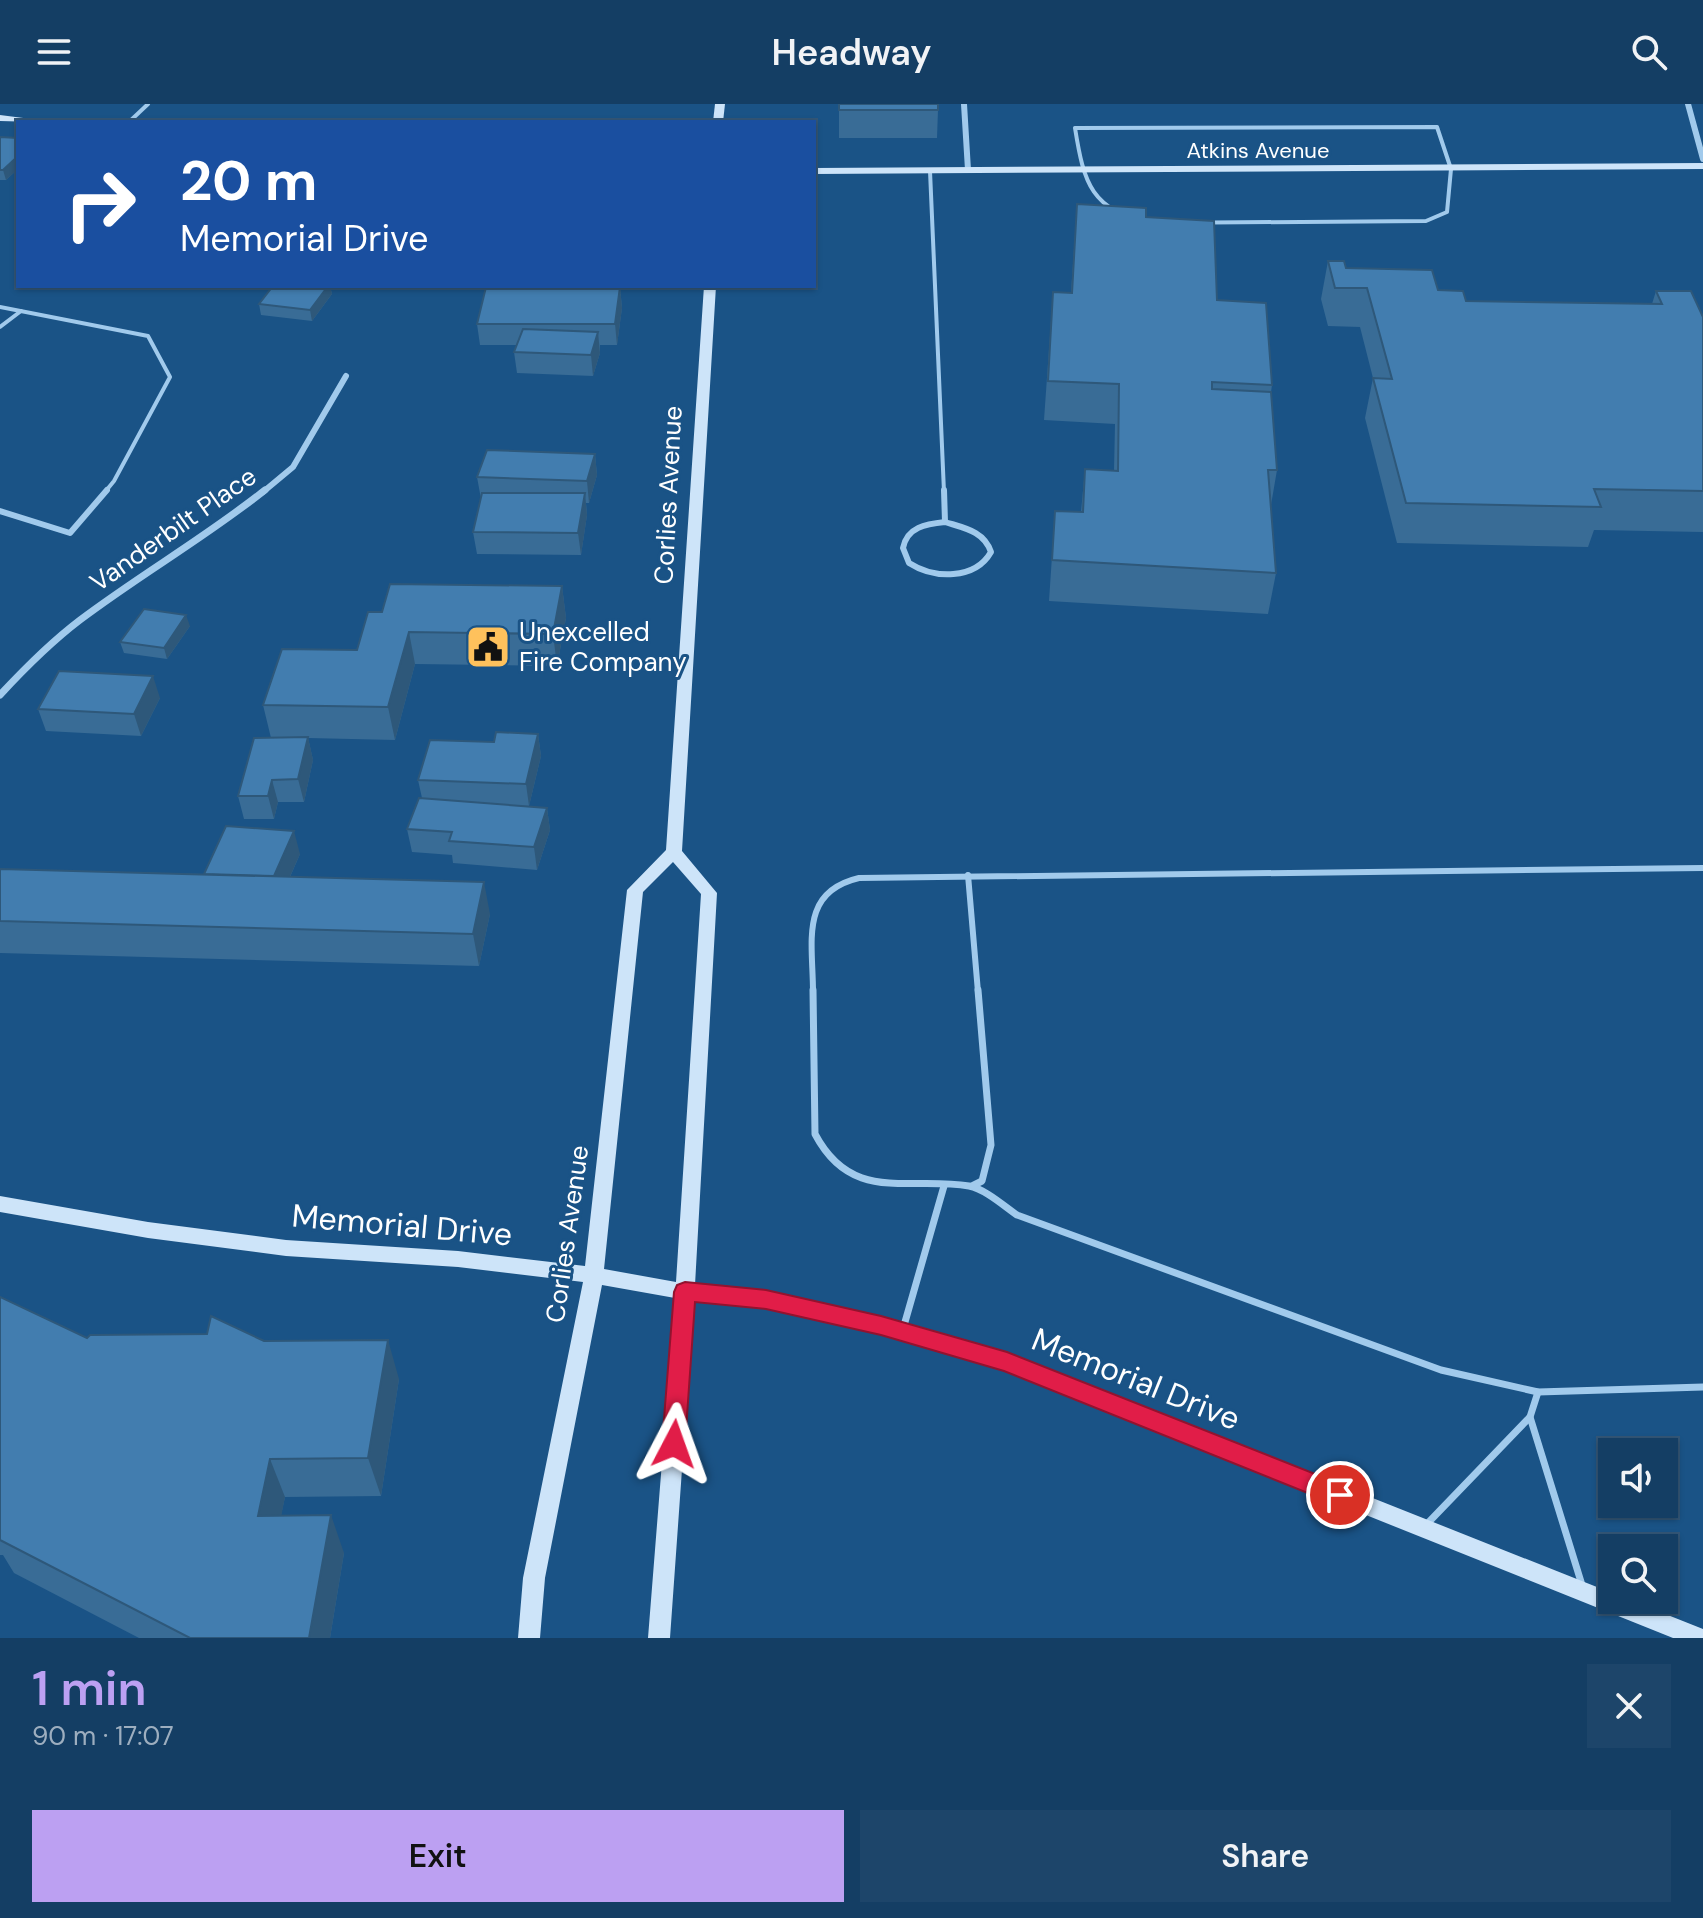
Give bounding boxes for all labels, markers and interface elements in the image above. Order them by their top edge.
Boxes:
text: Headway [772,29,931,76]
icon: menu [32,30,76,74]
icon: search [1627,30,1671,74]
street label: Atkins Avenue [1187,136,1329,165]
text: 20 m [180,144,317,217]
icon: right [48,152,152,256]
text: Memorial Drive [180,215,429,262]
street label: Corlies Avenue [646,405,690,585]
street label: Vanderbilt Place [83,459,263,599]
place label: Unexcelled Fire Company [519,615,687,679]
public building icon: Unexcelled Fire Company [464,623,512,671]
street label: Corlies Avenue [538,1143,596,1325]
street label: Memorial Drive [290,1194,514,1256]
street label: Memorial Drive [1026,1318,1246,1440]
position arrow [632,1402,716,1486]
map controls [1598,1438,1678,1614]
button: sound [1598,1438,1678,1518]
pin [1306,1461,1374,1529]
icon: arrive [1318,1473,1362,1517]
button: search [1598,1534,1678,1614]
text: 1 min [32,1657,147,1720]
button: close [1587,1664,1671,1748]
text: 90 m · 17:07 [32,1719,174,1753]
button: Exit [32,1810,844,1902]
button: Share [860,1810,1671,1902]

